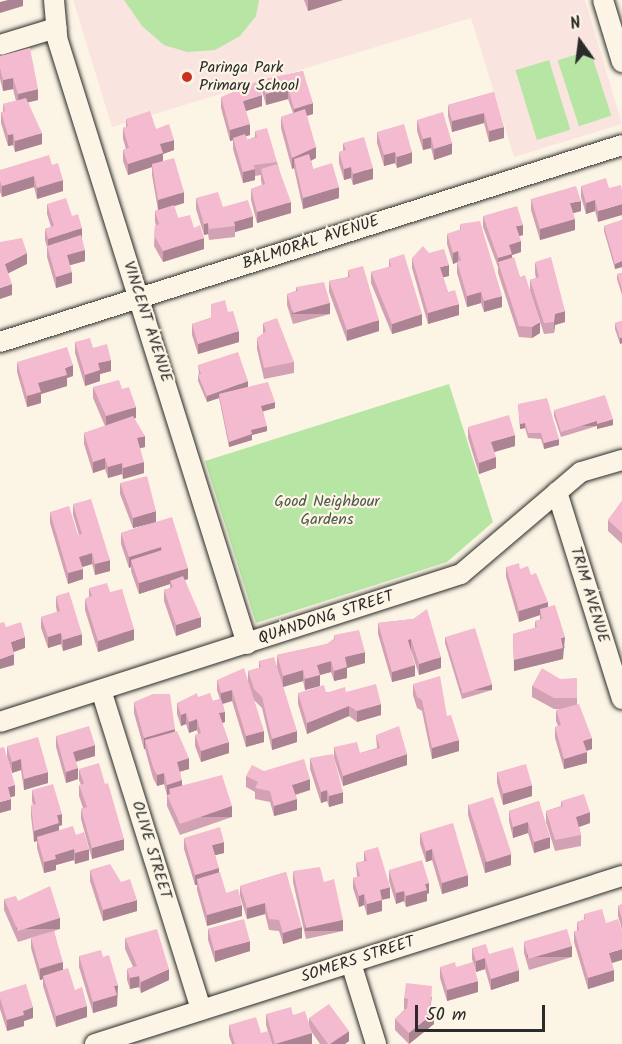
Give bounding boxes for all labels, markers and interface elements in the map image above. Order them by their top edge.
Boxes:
text: N [568,11,583,37]
north arrow [550,12,610,72]
place label: Paringa Park Primary School [199,58,299,96]
marker: Paringa Park Primary School [180,70,194,84]
street label: BALMORAL AVENUE [240,212,382,274]
street label: VINCENT AVENUE [118,259,176,385]
park label: Good Neighbour Gardens [274,492,380,530]
street label: TRIM AVENUE [565,545,613,645]
street label: QUANDONG STREET [256,587,396,649]
street label: OLIVE STREET [127,799,175,901]
street label: SOMERS STREET [299,933,417,987]
scale bar [418,993,548,1031]
text: 50 m [426,1001,466,1030]

